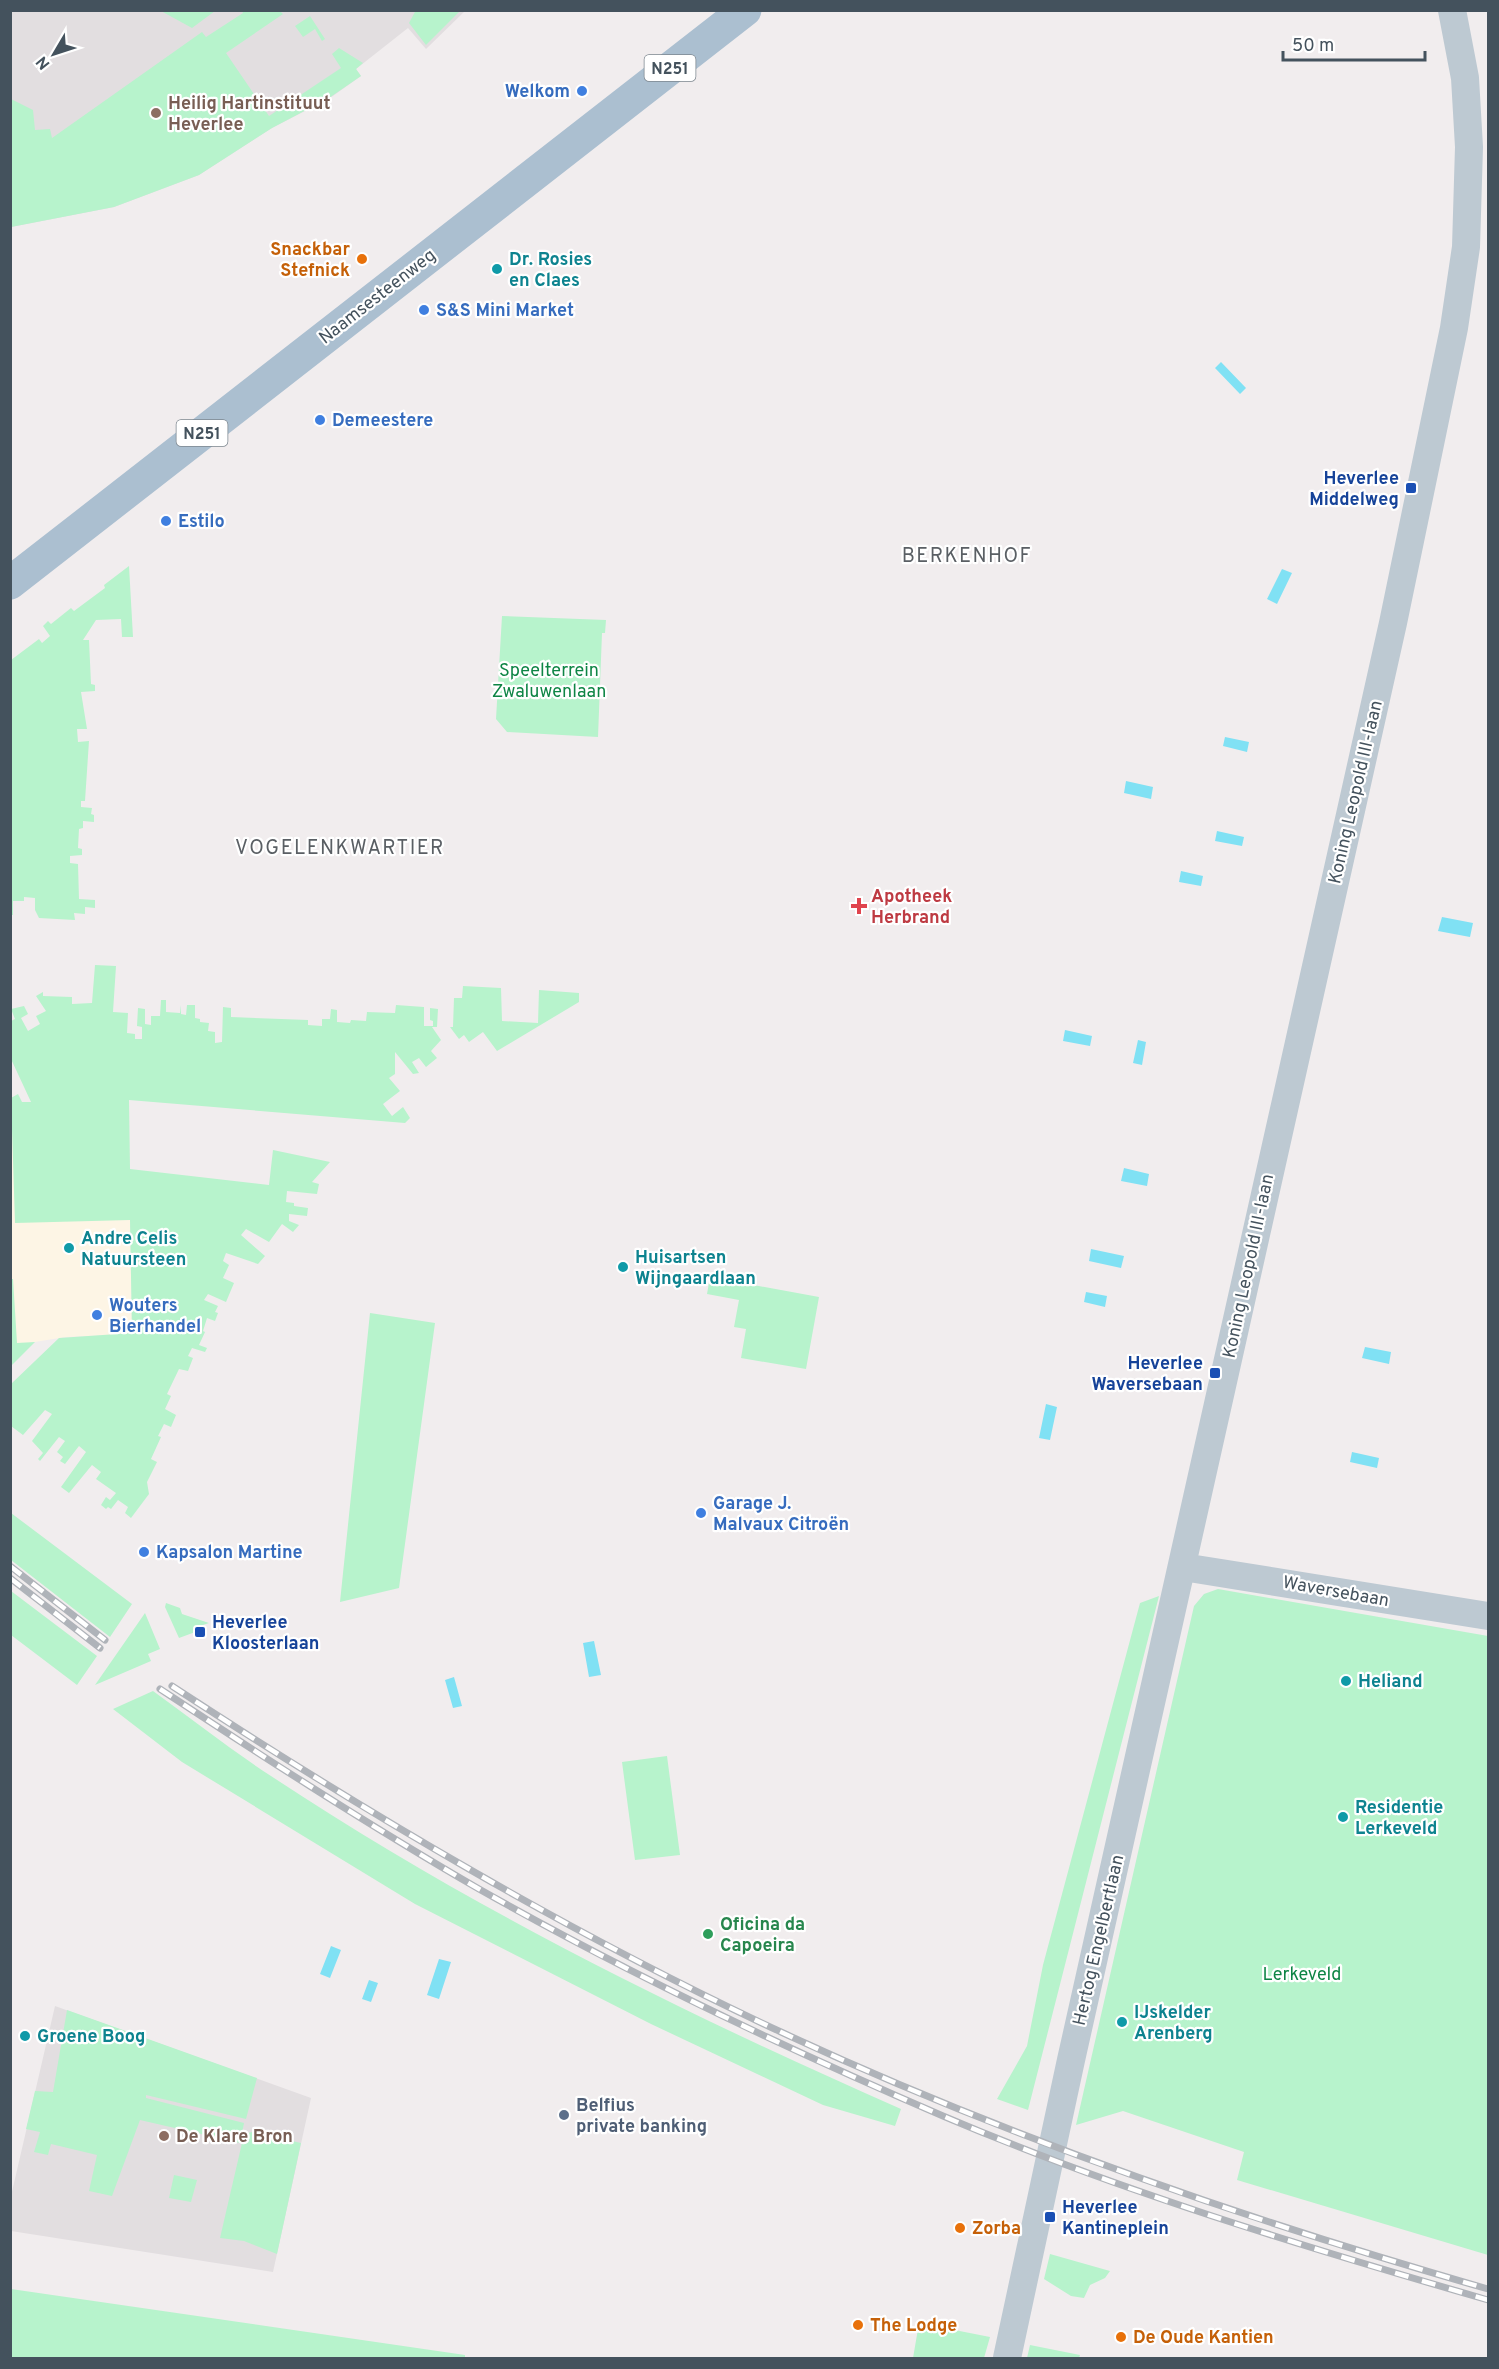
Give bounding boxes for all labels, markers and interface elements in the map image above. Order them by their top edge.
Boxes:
north arrow [24,24,84,84]
scale bar [1283,24,1426,62]
text: 50 m [1292,35,1334,58]
text: N [33,51,55,73]
road number: N251 [644,55,696,81]
place label: Welkom [505,81,570,104]
marker: Welkom [575,84,589,98]
place label: Heilig Hartinstituut Heverlee [168,93,331,137]
marker: Heilig Hartinstituut Heverlee [149,106,163,120]
place label: Snackbar Stefnick [270,239,351,283]
street label: Naamsesteenweg [315,244,441,350]
place label: Dr. Rosies en Claes [509,249,592,293]
marker: Snackbar Stefnick [355,252,369,266]
marker: Dr. Rosies en Claes [490,262,504,276]
place label: S&S Mini Market [436,300,574,323]
marker: S&S Mini Market [417,303,431,317]
place label: Demeestere [332,410,433,433]
marker: Demeestere [313,413,327,427]
road number: N251 [176,420,228,446]
place label: Heverlee Middelweg [1309,468,1399,512]
marker: Heverlee Middelweg [1404,481,1418,495]
place label: Estilo [178,511,225,534]
marker: Estilo [159,514,173,528]
district label: BERKENHOF [902,544,1032,570]
park label: Speelterrein Zwaluwenlaan [492,660,606,704]
street label: Koning Leopold III-laan [1324,698,1389,886]
district label: VOGELENKWARTIER [235,836,445,862]
place label: Apotheek Herbrand [871,886,952,930]
marker: Apotheek Herbrand [852,899,866,913]
street label: Koning Leopold III-laan [1219,1172,1280,1360]
place label: Andre Celis Natuursteen [81,1228,186,1272]
marker: Andre Celis Natuursteen [62,1241,76,1255]
place label: Huisartsen Wijngaardlaan [635,1247,756,1291]
marker: Huisartsen Wijngaardlaan [616,1260,630,1274]
place label: Wouters Bierhandel [109,1295,201,1339]
marker: Wouters Bierhandel [90,1308,104,1322]
place label: Heverlee Waversebaan [1091,1353,1203,1397]
marker: Heverlee Waversebaan [1208,1366,1222,1380]
place label: Garage J. Malvaux Citroën [713,1493,849,1537]
marker: Garage J. Malvaux Citroën [694,1506,708,1520]
place label: Kapsalon Martine [156,1542,303,1565]
marker: Kapsalon Martine [137,1545,151,1559]
street label: Waversebaan [1281,1572,1391,1613]
place label: Heverlee Kloosterlaan [212,1612,319,1656]
marker: Heverlee Kloosterlaan [193,1625,207,1639]
place label: Heliand [1358,1671,1423,1694]
marker: Heliand [1339,1674,1353,1688]
place label: Residentie Lerkeveld [1355,1797,1443,1841]
marker: Residentie Lerkeveld [1336,1810,1350,1824]
street label: Hertog Engelbertlaan [1069,1853,1130,2028]
place label: Oficina da Capoeira [720,1914,805,1958]
marker: Oficina da Capoeira [701,1927,715,1941]
park label: Lerkeveld [1263,1964,1341,1987]
place label: IJskelder Arenberg [1134,2002,1213,2046]
marker: IJskelder Arenberg [1115,2015,1129,2029]
place label: Groene Boog [37,2026,146,2049]
marker: Groene Boog [18,2029,32,2043]
place label: Belfius private banking [576,2095,707,2139]
marker: Belfius private banking [557,2108,571,2122]
place label: De Klare Bron [176,2126,293,2149]
marker: De Klare Bron [157,2129,171,2143]
place label: Heverlee Kantineplein [1062,2197,1169,2241]
marker: Heverlee Kantineplein [1043,2210,1057,2224]
place label: Zorba [972,2218,1021,2241]
marker: Zorba [953,2221,967,2235]
place label: The Lodge [870,2315,957,2338]
marker: The Lodge [851,2318,865,2332]
place label: De Oude Kantien [1133,2327,1274,2350]
marker: De Oude Kantien [1114,2330,1128,2344]

